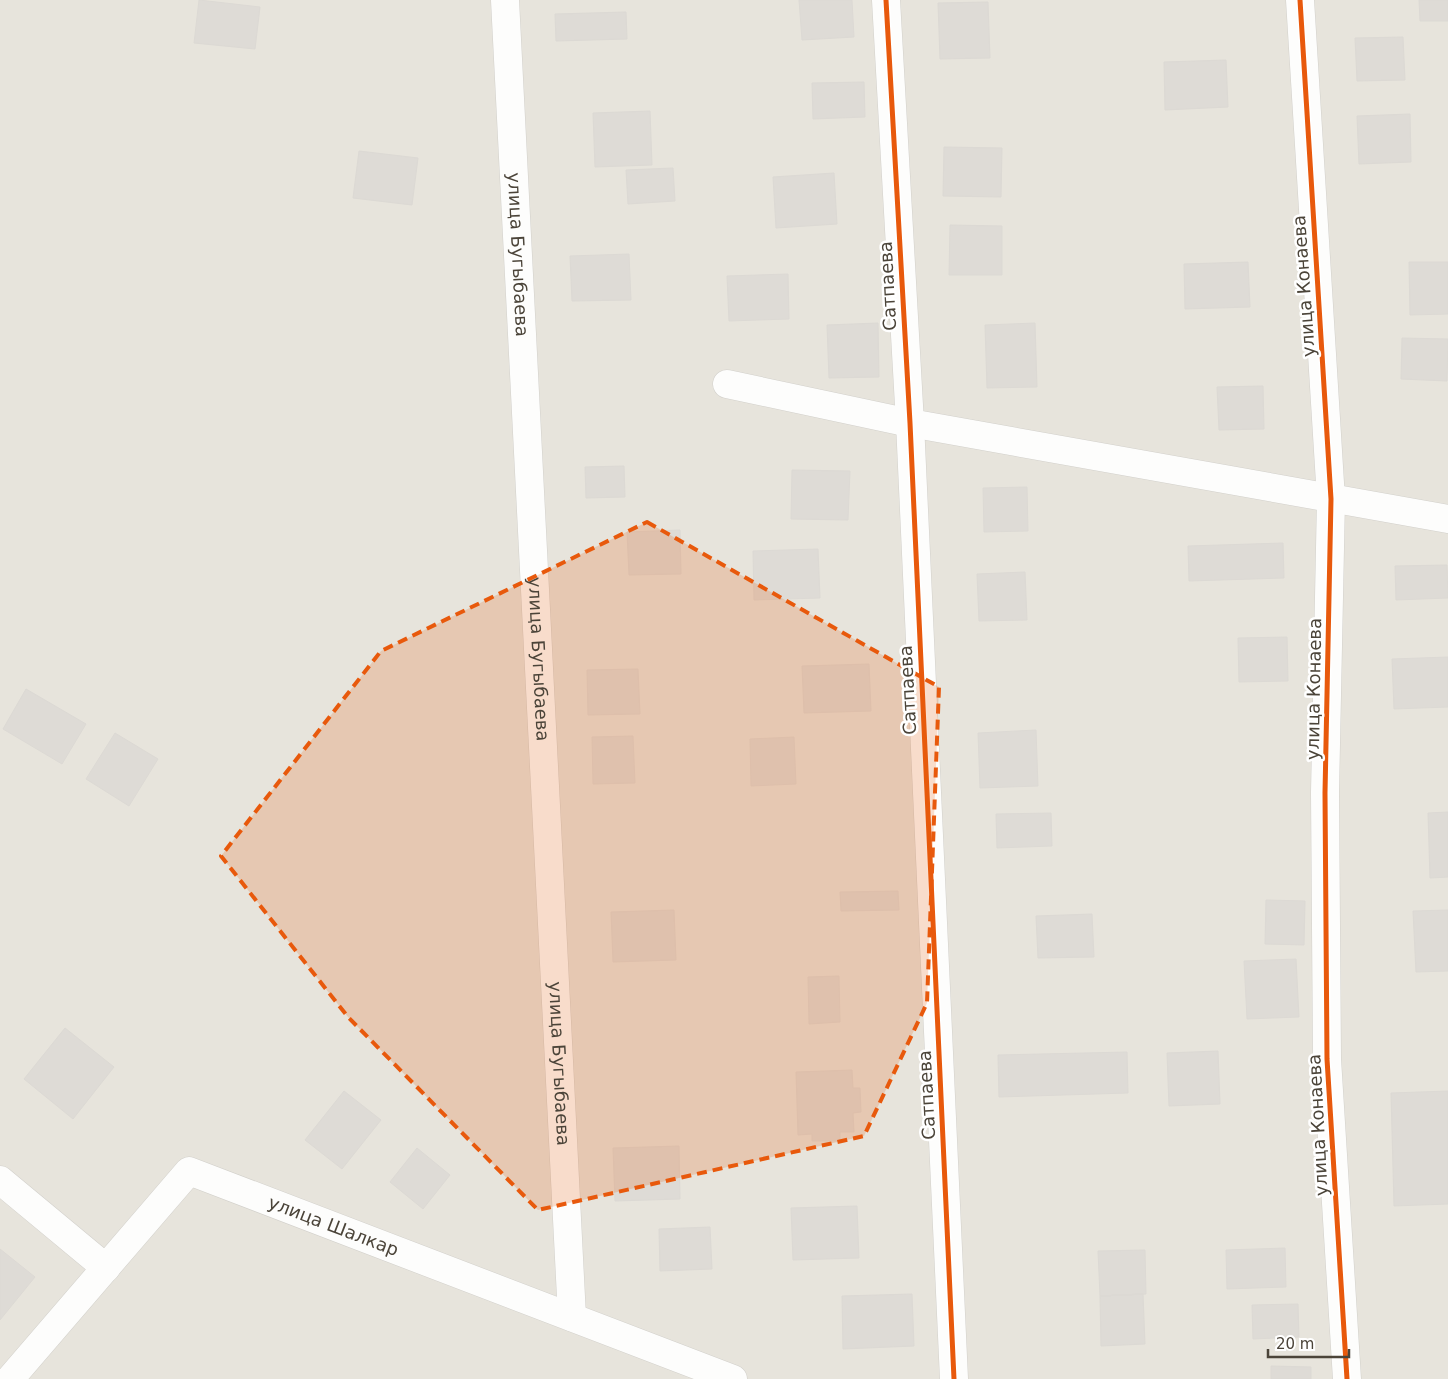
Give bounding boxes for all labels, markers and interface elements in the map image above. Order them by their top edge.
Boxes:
street label: улица Бугыбаева [504,172,533,337]
street label: улица Конаева [1288,214,1319,358]
street label: Сатпаева [875,241,900,331]
street label: улица Бугыбаева [524,576,554,742]
street label: улица Конаева [1302,618,1325,760]
street label: Сатпаева [895,645,920,735]
street label: улица Бугыбаева [545,981,574,1146]
street label: Сатпаева [914,1050,939,1140]
street label: улица Конаева [1303,1053,1332,1197]
street label: улица Шалкар [265,1191,402,1260]
scale bar [1268,1326,1349,1358]
text: 20 m [1276,1335,1314,1353]

